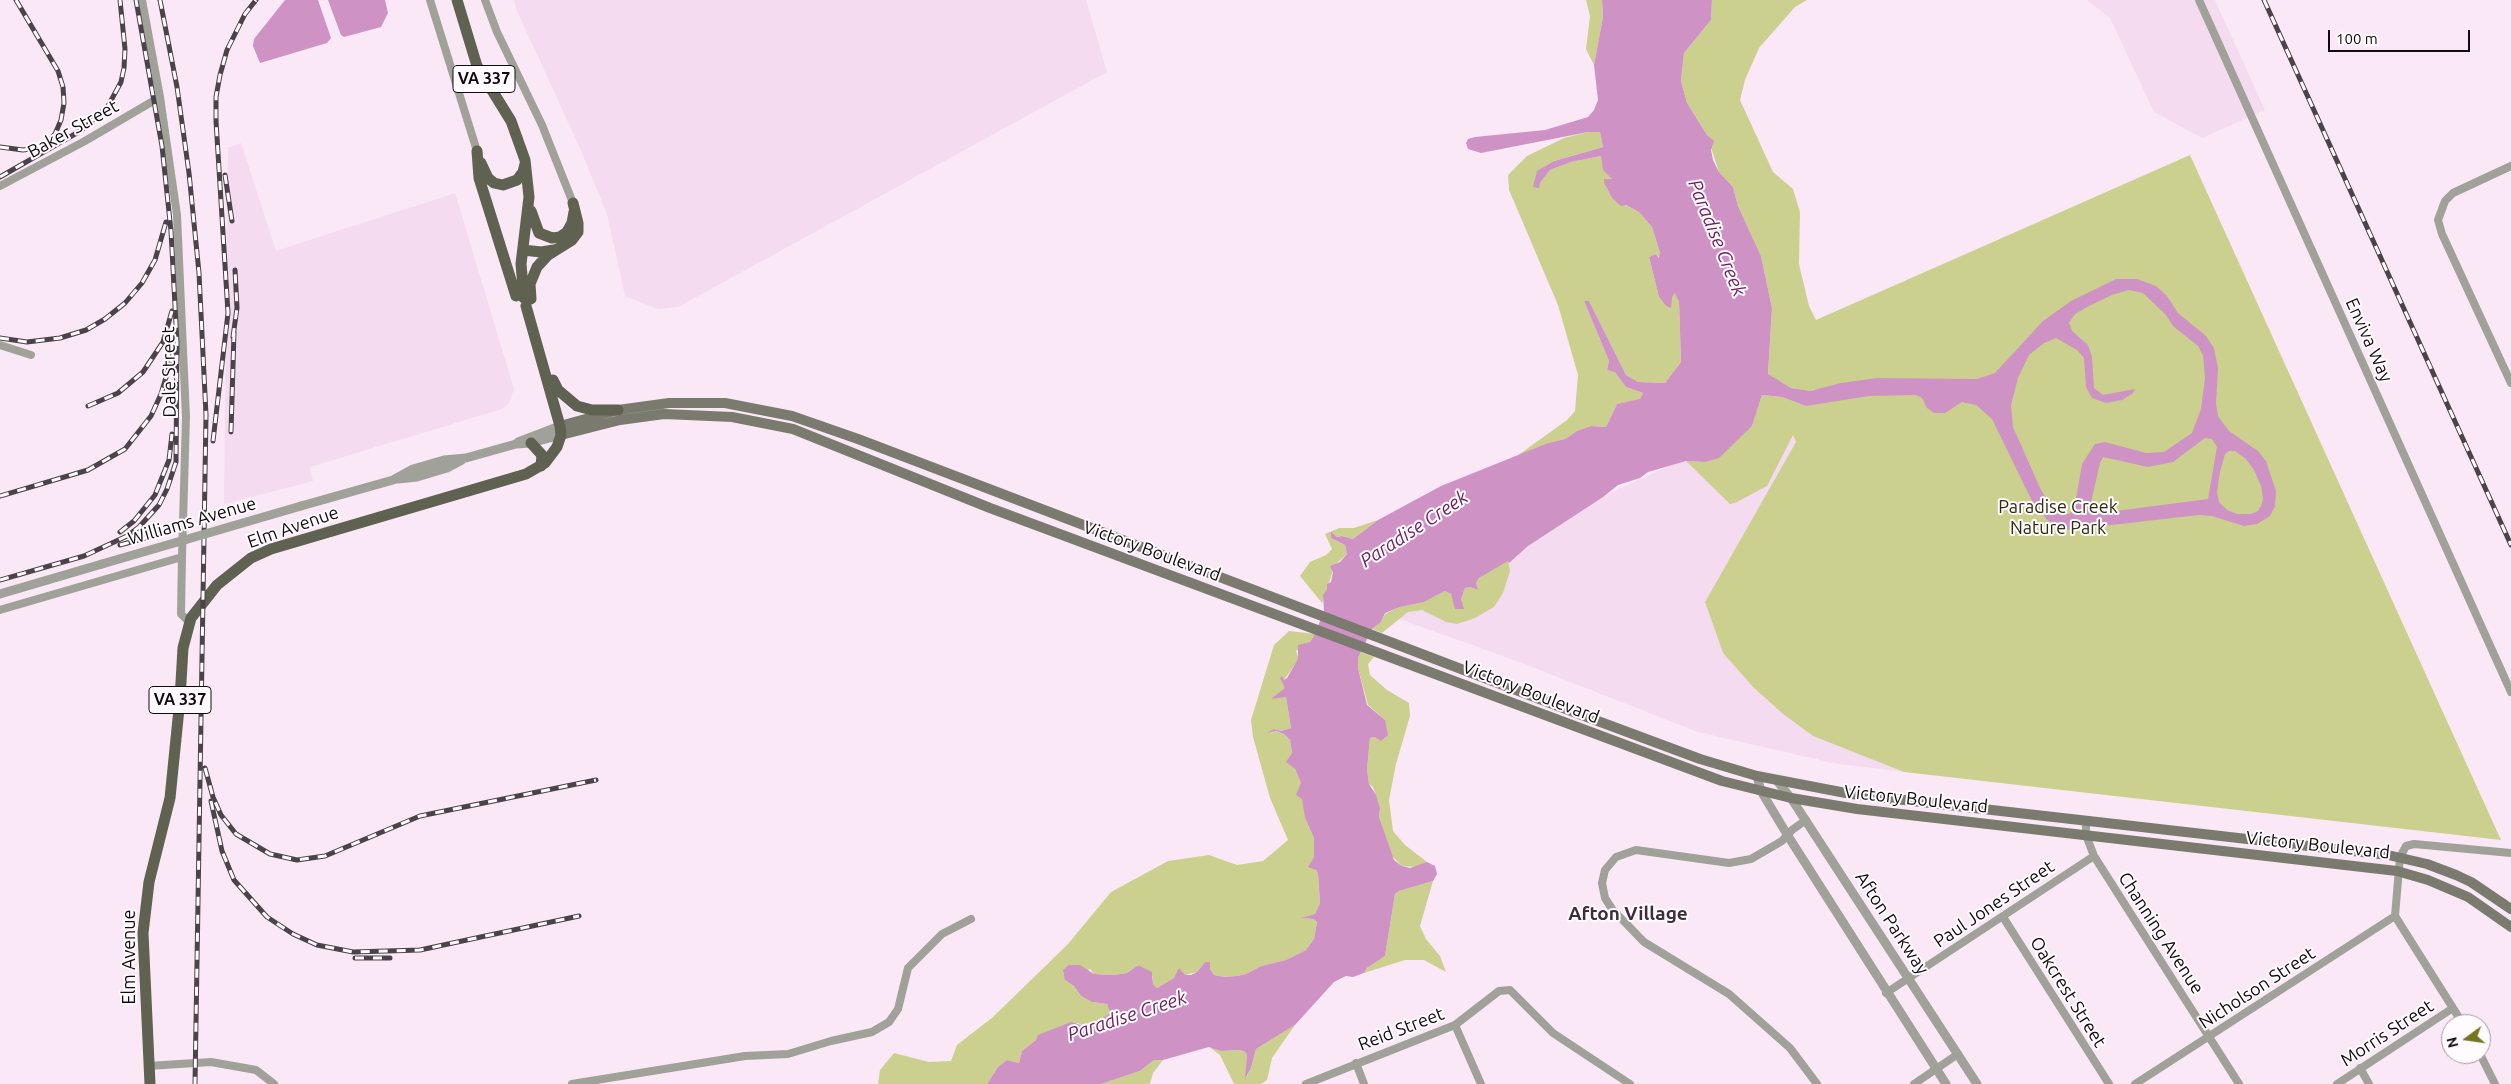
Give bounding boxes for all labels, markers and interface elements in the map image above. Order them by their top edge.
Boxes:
scale bar [2331,20,2474,52]
text: 100 m [2336,30,2378,47]
road number: VA 337 [453,66,515,92]
street label: Baker Street [24,95,122,163]
water label: Paradise Creek [1683,176,1751,300]
street label: Enviva Way [2341,295,2397,385]
street label: Dale Street [157,326,181,418]
water label: Paradise Creek [1356,486,1472,572]
street label: Williams Avenue [125,492,259,550]
park label: Paradise Creek Nature Park [1998,496,2118,538]
street label: Elm Avenue [245,501,341,553]
street label: Victory Boulevard [1080,516,1224,586]
street label: Victory Boulevard [1460,656,1602,728]
road number: VA 337 [149,686,211,714]
street label: Victory Boulevard [1843,781,1989,817]
street label: Victory Boulevard [2245,827,2391,863]
street label: Paul Jones Street [1930,856,2058,952]
street label: Afton Parkway [1851,868,1933,978]
street label: Channing Avenue [2114,868,2208,998]
district label: Afton Village [1568,903,1688,925]
street label: Elm Avenue [118,909,140,1005]
street label: Oakcrest Street [2025,933,2111,1051]
street label: Nicholson Street [2195,942,2319,1034]
water label: Paradise Creek [1064,986,1190,1046]
street label: Morris Street [2337,995,2437,1071]
street label: Reid Street [1355,1003,1447,1055]
north arrow [2441,1014,2491,1064]
text: N [2443,1035,2461,1049]

